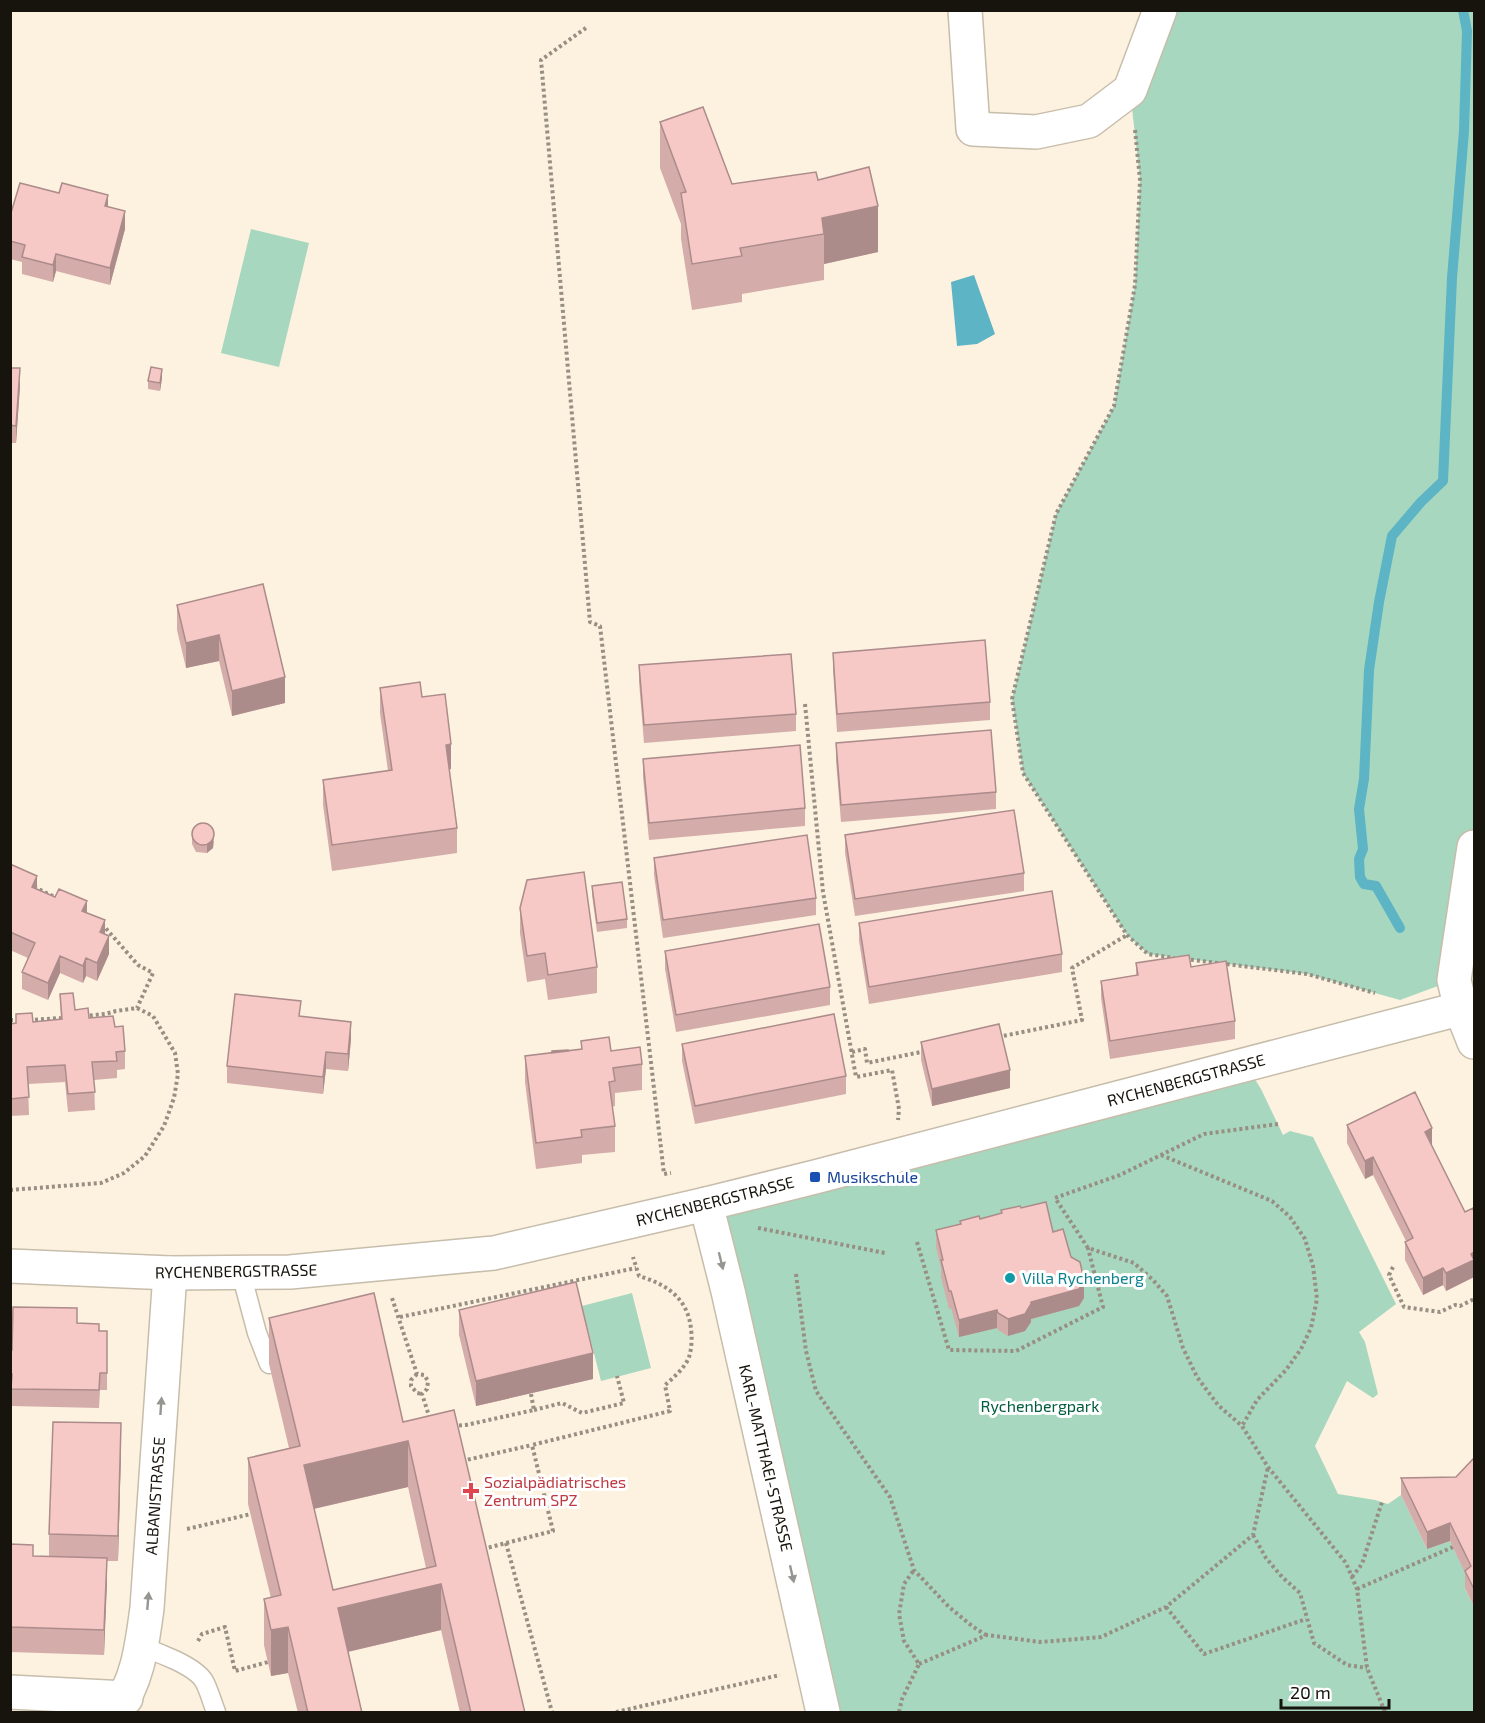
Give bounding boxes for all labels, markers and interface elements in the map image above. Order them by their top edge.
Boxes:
street label: RYCHENBERGSTRASSE [1105,1049,1267,1110]
place label: Musikschule [827,1167,918,1186]
marker: Musikschule [808,1170,822,1184]
street label: RYCHENBERGSTRASSE [634,1172,796,1229]
one-way arrow [716,1251,726,1270]
street label: RYCHENBERGSTRASSE [155,1260,317,1281]
place label: Villa Rychenberg [1022,1268,1144,1287]
marker: Villa Rychenberg [1003,1271,1017,1285]
street label: KARL-MATTHAEI-STRASSE [736,1363,797,1553]
park label: Rychenbergpark [981,1396,1099,1415]
one-way arrow [157,1397,166,1416]
street label: ALBANISTRASSE [141,1436,168,1556]
place label: Sozialpädiatrisches Zentrum SPZ [484,1472,626,1509]
marker: Sozialpädiatrisches Zentrum SPZ [462,1482,480,1500]
one-way arrow [787,1564,797,1583]
one-way arrow [143,1591,152,1610]
scale bar [1281,1672,1389,1710]
text: 20 m [1290,1681,1331,1703]

